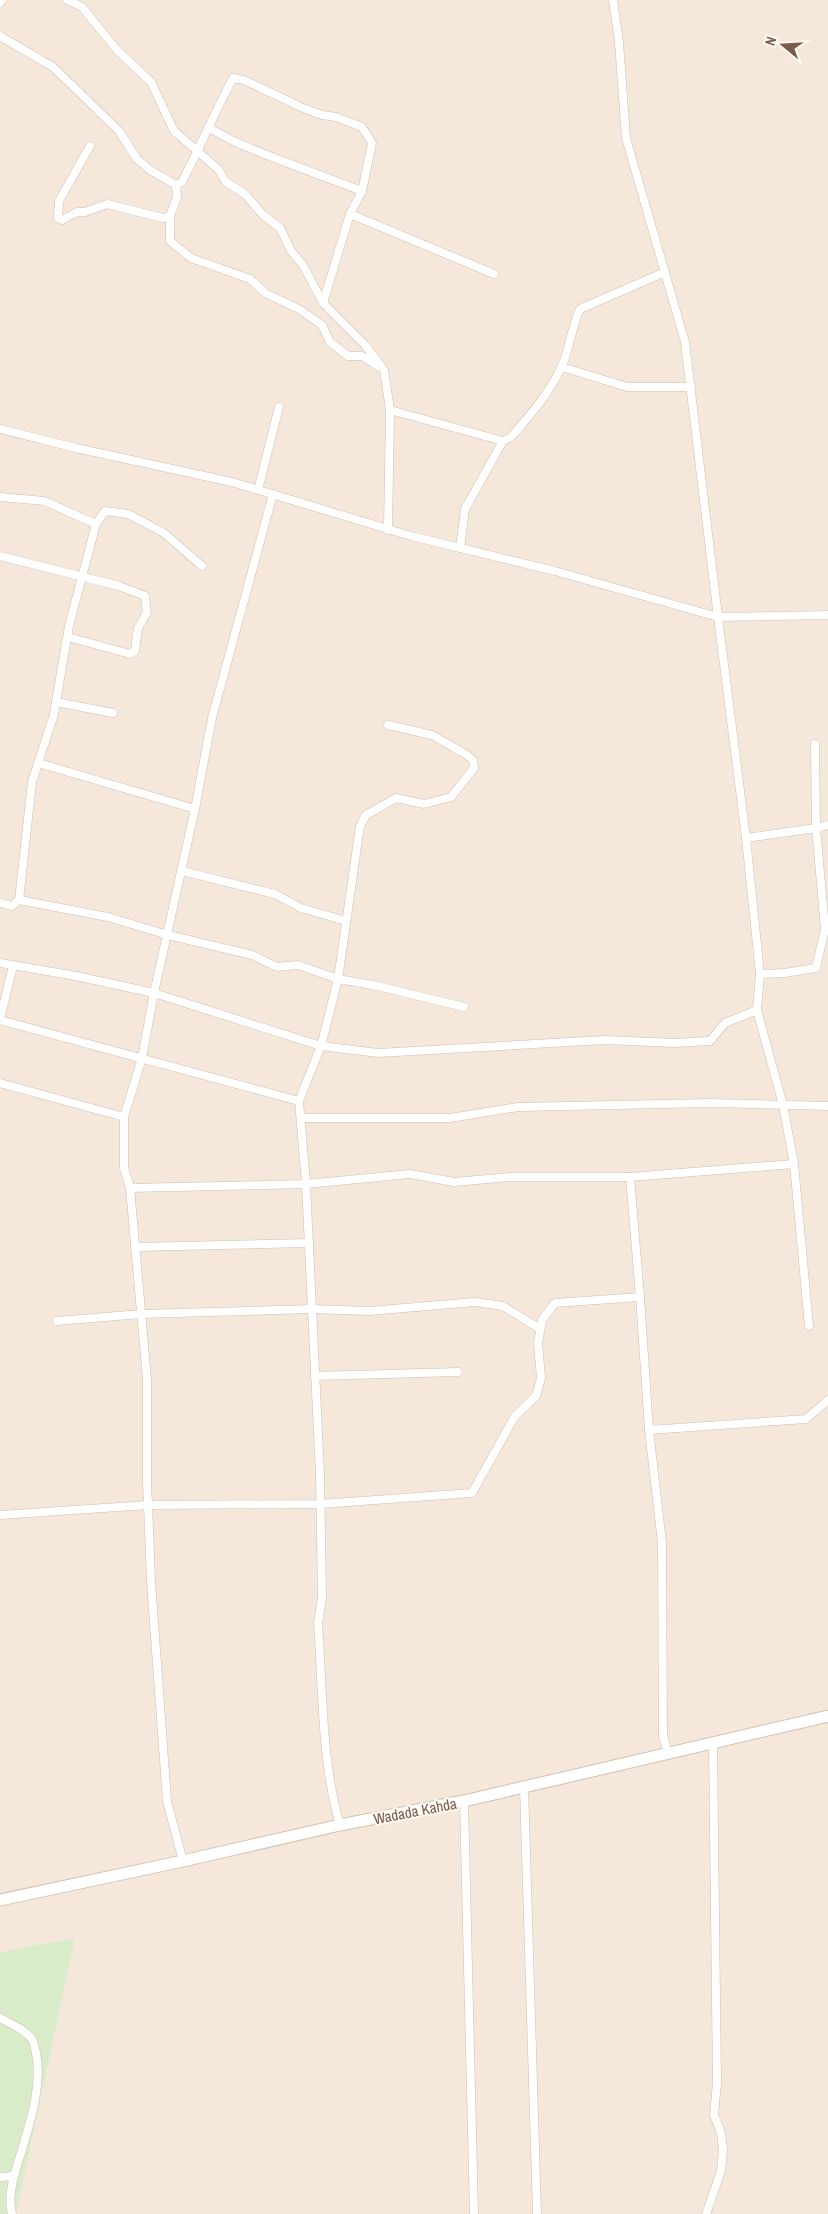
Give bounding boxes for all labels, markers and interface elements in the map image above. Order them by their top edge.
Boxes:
north arrow [758,20,808,70]
text: N [761,34,780,48]
street label: Wadada Kahda [372,1793,459,1829]

